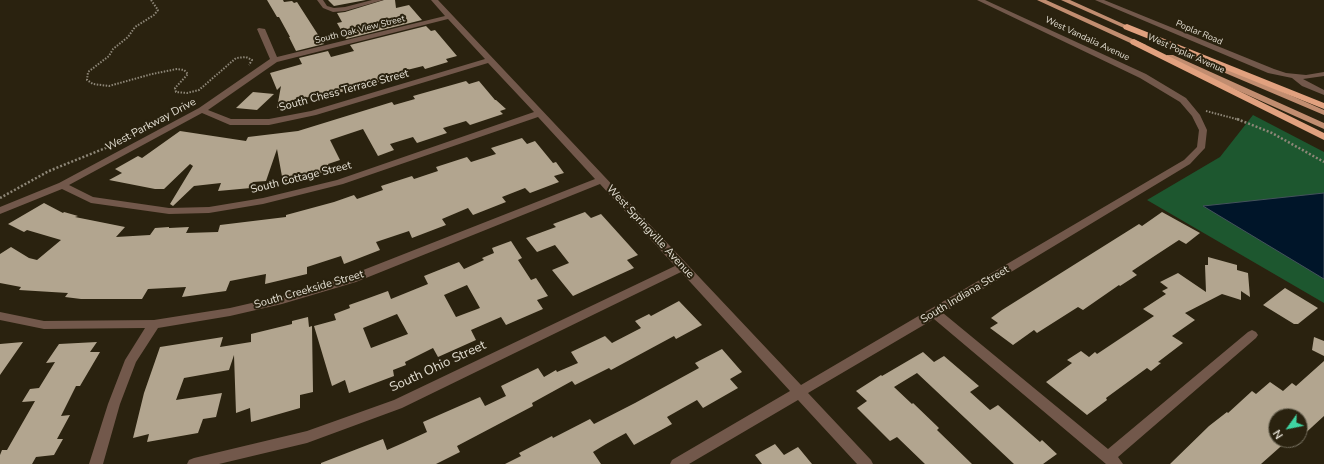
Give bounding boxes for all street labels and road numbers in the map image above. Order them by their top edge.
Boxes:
street label: South Oak View Street [314,14,406,46]
street label: West Vandalia Avenue [1043,15,1131,63]
street label: Poplar Road [1174,18,1224,48]
street label: West Poplar Avenue [1146,32,1226,76]
street label: South Chess Terrace Street [278,67,410,115]
street label: West Parkway Drive [104,96,198,154]
street label: South Cottage Street [249,159,353,197]
street label: West Springville Avenue [603,183,697,281]
street label: South Indiana Street [918,263,1012,327]
street label: South Creekside Street [253,268,365,312]
street label: South Ohio Street [387,338,489,396]

